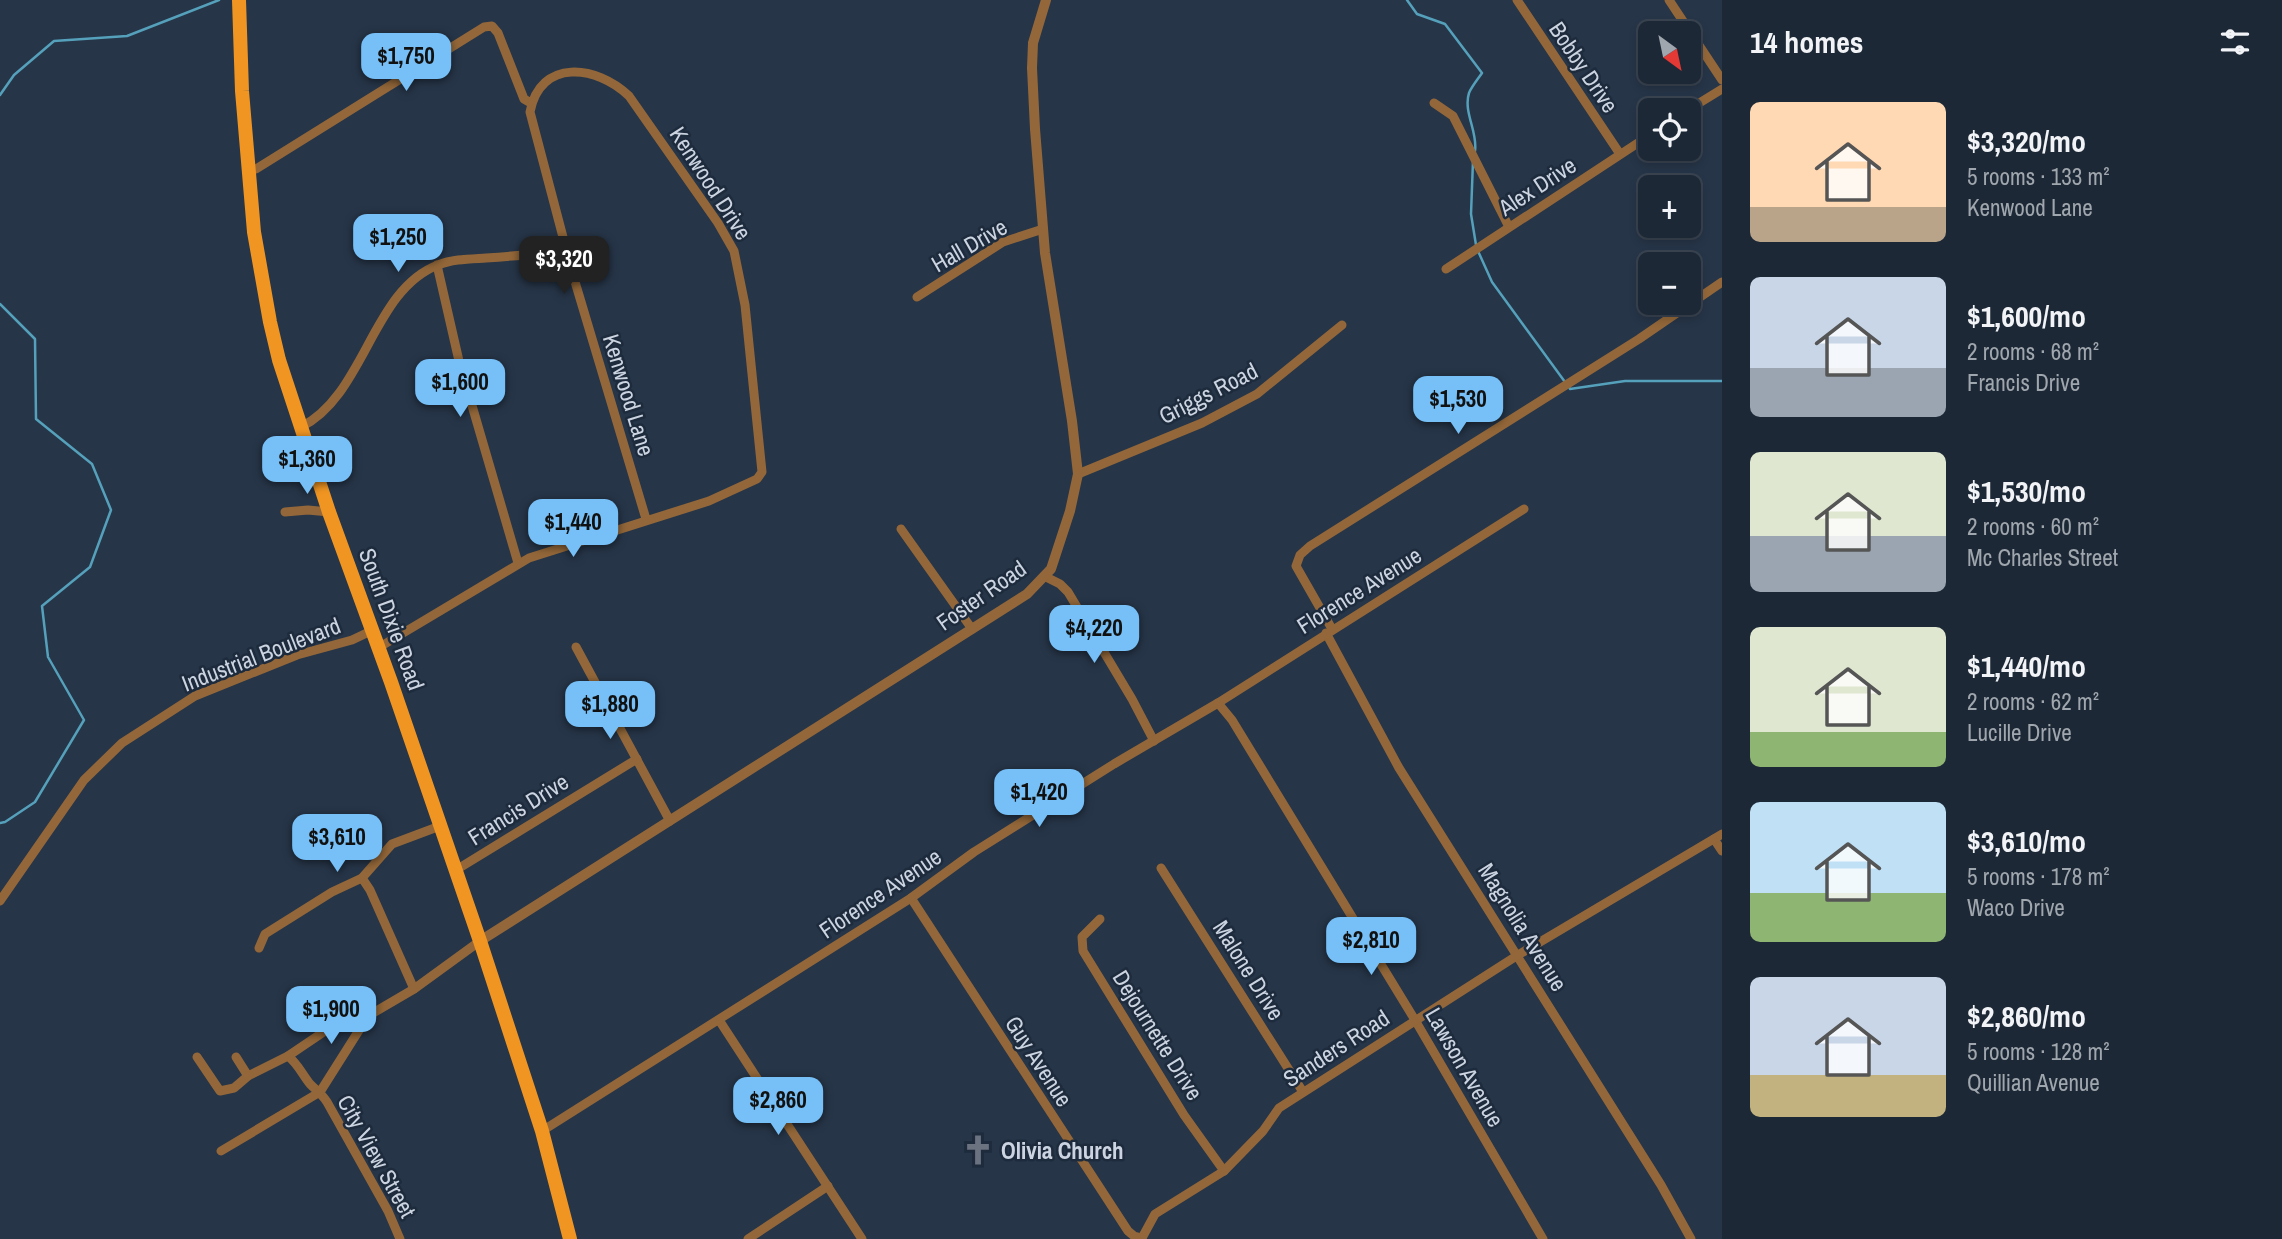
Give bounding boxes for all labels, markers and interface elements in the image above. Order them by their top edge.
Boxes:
street label: Bobby Drive [1542,15,1626,119]
north arrow [1638,21,1701,84]
map controls [1638,21,1701,315]
text: 14 homes [1750,22,1864,62]
icon: filters [2216,23,2254,61]
pin: $1,750 [349,34,463,93]
text: $1,750 [377,40,435,71]
button: locate [1638,98,1701,161]
street label: Kenwood Drive [663,120,759,246]
text: $3,320/mo [1967,121,2086,161]
icon: home [1806,130,1890,214]
street label: Alex Drive [1491,149,1582,223]
text: 5 rooms · 133 m² [1967,161,2110,192]
button: + [1638,175,1701,238]
text: Kenwood Lane [1967,192,2093,223]
street label: Hall Drive [925,211,1013,279]
pin: $1,250 [341,215,455,274]
text: $1,250 [369,221,427,252]
pin: $3,320 [507,236,621,296]
text: $3,320 [535,243,593,274]
button: − [1638,252,1701,315]
text: $1,600/mo [1967,296,2086,336]
icon: home [1806,305,1890,389]
street label: Kenwood Lane [596,330,662,460]
text: 2 rooms · 68 m² [1967,336,2099,367]
street label: Griggs Road [1153,355,1263,431]
pin: $1,600 [403,360,517,419]
text: $1,600 [431,366,489,397]
text: Francis Drive [1967,367,2080,398]
pin: $1,530 [1401,376,1515,436]
text: $1,530 [1429,383,1487,414]
pin: $1,360 [250,436,364,496]
text: $1,360 [278,443,336,474]
text: $1,530/mo [1967,471,2086,511]
icon: home [1806,480,1890,564]
pin: $1,440 [516,500,630,559]
text: $1,440 [544,506,602,537]
text: 2 rooms · 60 m² [1967,511,2099,542]
street label: Florence Avenue [1291,539,1427,641]
text: Mc Charles Street [1967,542,2118,573]
street label: South Dixie Road [352,544,432,694]
street label: Foster Road [930,553,1032,637]
pin: $4,220 [1037,606,1151,665]
street label: Industrial Boulevard [177,609,345,699]
text: $4,220 [1065,612,1123,643]
text: $1,440/mo [1967,646,2086,686]
icon: home [1806,655,1890,739]
pin: $1,880 [553,682,667,741]
text: 2 rooms · 62 m² [1967,686,2099,717]
text: $1,880 [581,688,639,719]
text: Lucille Drive [1967,717,2072,748]
street label: Francis Drive [462,766,574,852]
pin: $1,420 [982,770,1096,829]
text: $1,420 [1010,776,1068,807]
pin: $3,610 [280,814,394,874]
text: $3,610 [308,821,366,852]
text: $3,610/mo [1967,821,2086,861]
icon: home [1806,830,1890,914]
street label: Florence Avenue [813,841,947,945]
street label: Magnolia Avenue [1471,857,1575,997]
text: 5 rooms · 178 m² [1967,861,2110,892]
text: Waco Drive [1967,892,2065,923]
street label: Malone Drive [1206,914,1292,1026]
pin: $2,810 [1314,918,1428,977]
text: $2,810 [1342,924,1400,955]
street label: Dejournette Drive [1106,964,1210,1106]
pin: $1,900 [274,986,388,1046]
text: $1,900 [302,993,360,1024]
text: $2,860/mo [1967,996,2086,1036]
street label: Sanders Road [1277,1002,1395,1094]
street label: Lawson Avenue [1418,1002,1512,1132]
icon: home [1806,1005,1890,1089]
street label: Guy Avenue [998,1010,1080,1112]
text: 5 rooms · 128 m² [1967,1036,2110,1067]
text: Quillian Avenue [1967,1067,2100,1098]
pin: $2,860 [721,1078,835,1137]
text: $2,860 [749,1084,807,1115]
street label: City View Street [330,1089,424,1223]
church icon: Olivia Church [961,1133,995,1167]
place label: Olivia Church [1001,1135,1124,1166]

